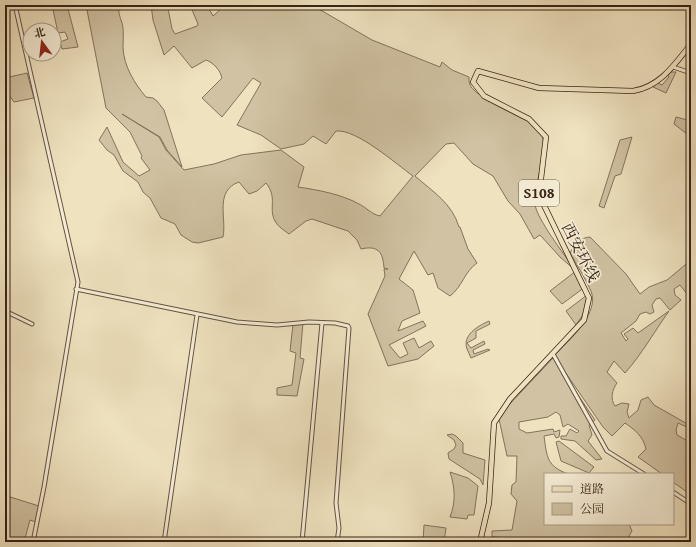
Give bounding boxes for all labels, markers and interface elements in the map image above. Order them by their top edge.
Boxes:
north arrow [22,22,62,62]
text: 北 [32,23,47,41]
road number: S108 [519,180,559,206]
street label: 西安环线 [556,218,606,286]
legend [544,473,674,525]
text: 道路 [580,480,604,497]
text: 公园 [580,500,604,517]

